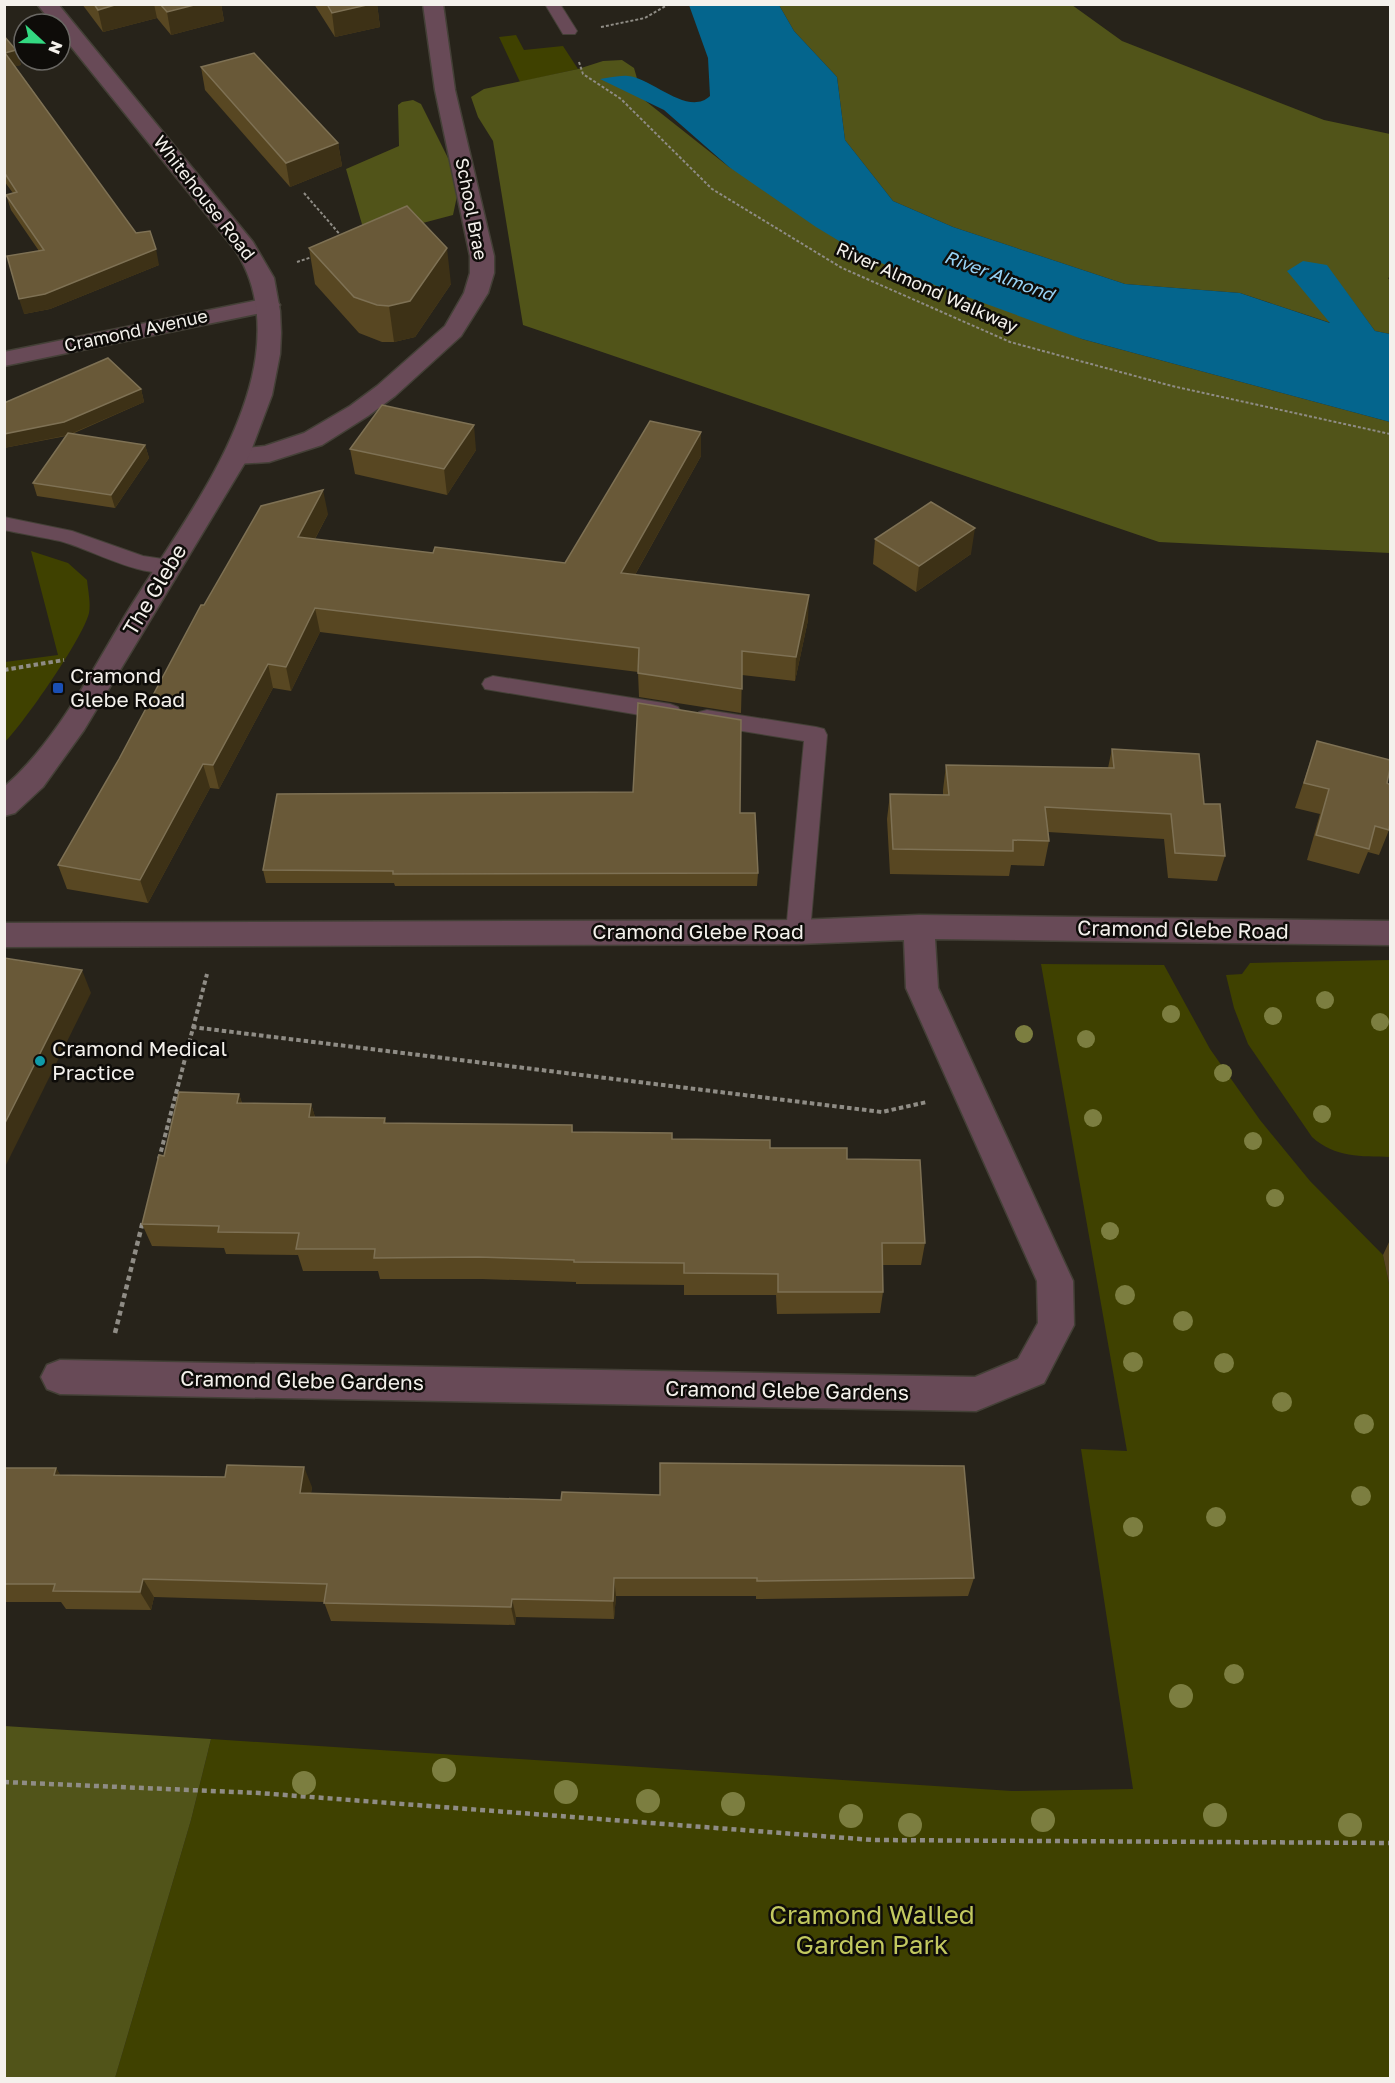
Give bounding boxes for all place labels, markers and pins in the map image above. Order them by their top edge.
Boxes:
place label: Cramond Glebe Road [70,662,185,712]
marker: Cramond Glebe Road [51,681,65,695]
place label: Cramond Medical Practice [52,1035,227,1085]
marker: Cramond Medical Practice [33,1054,47,1068]

